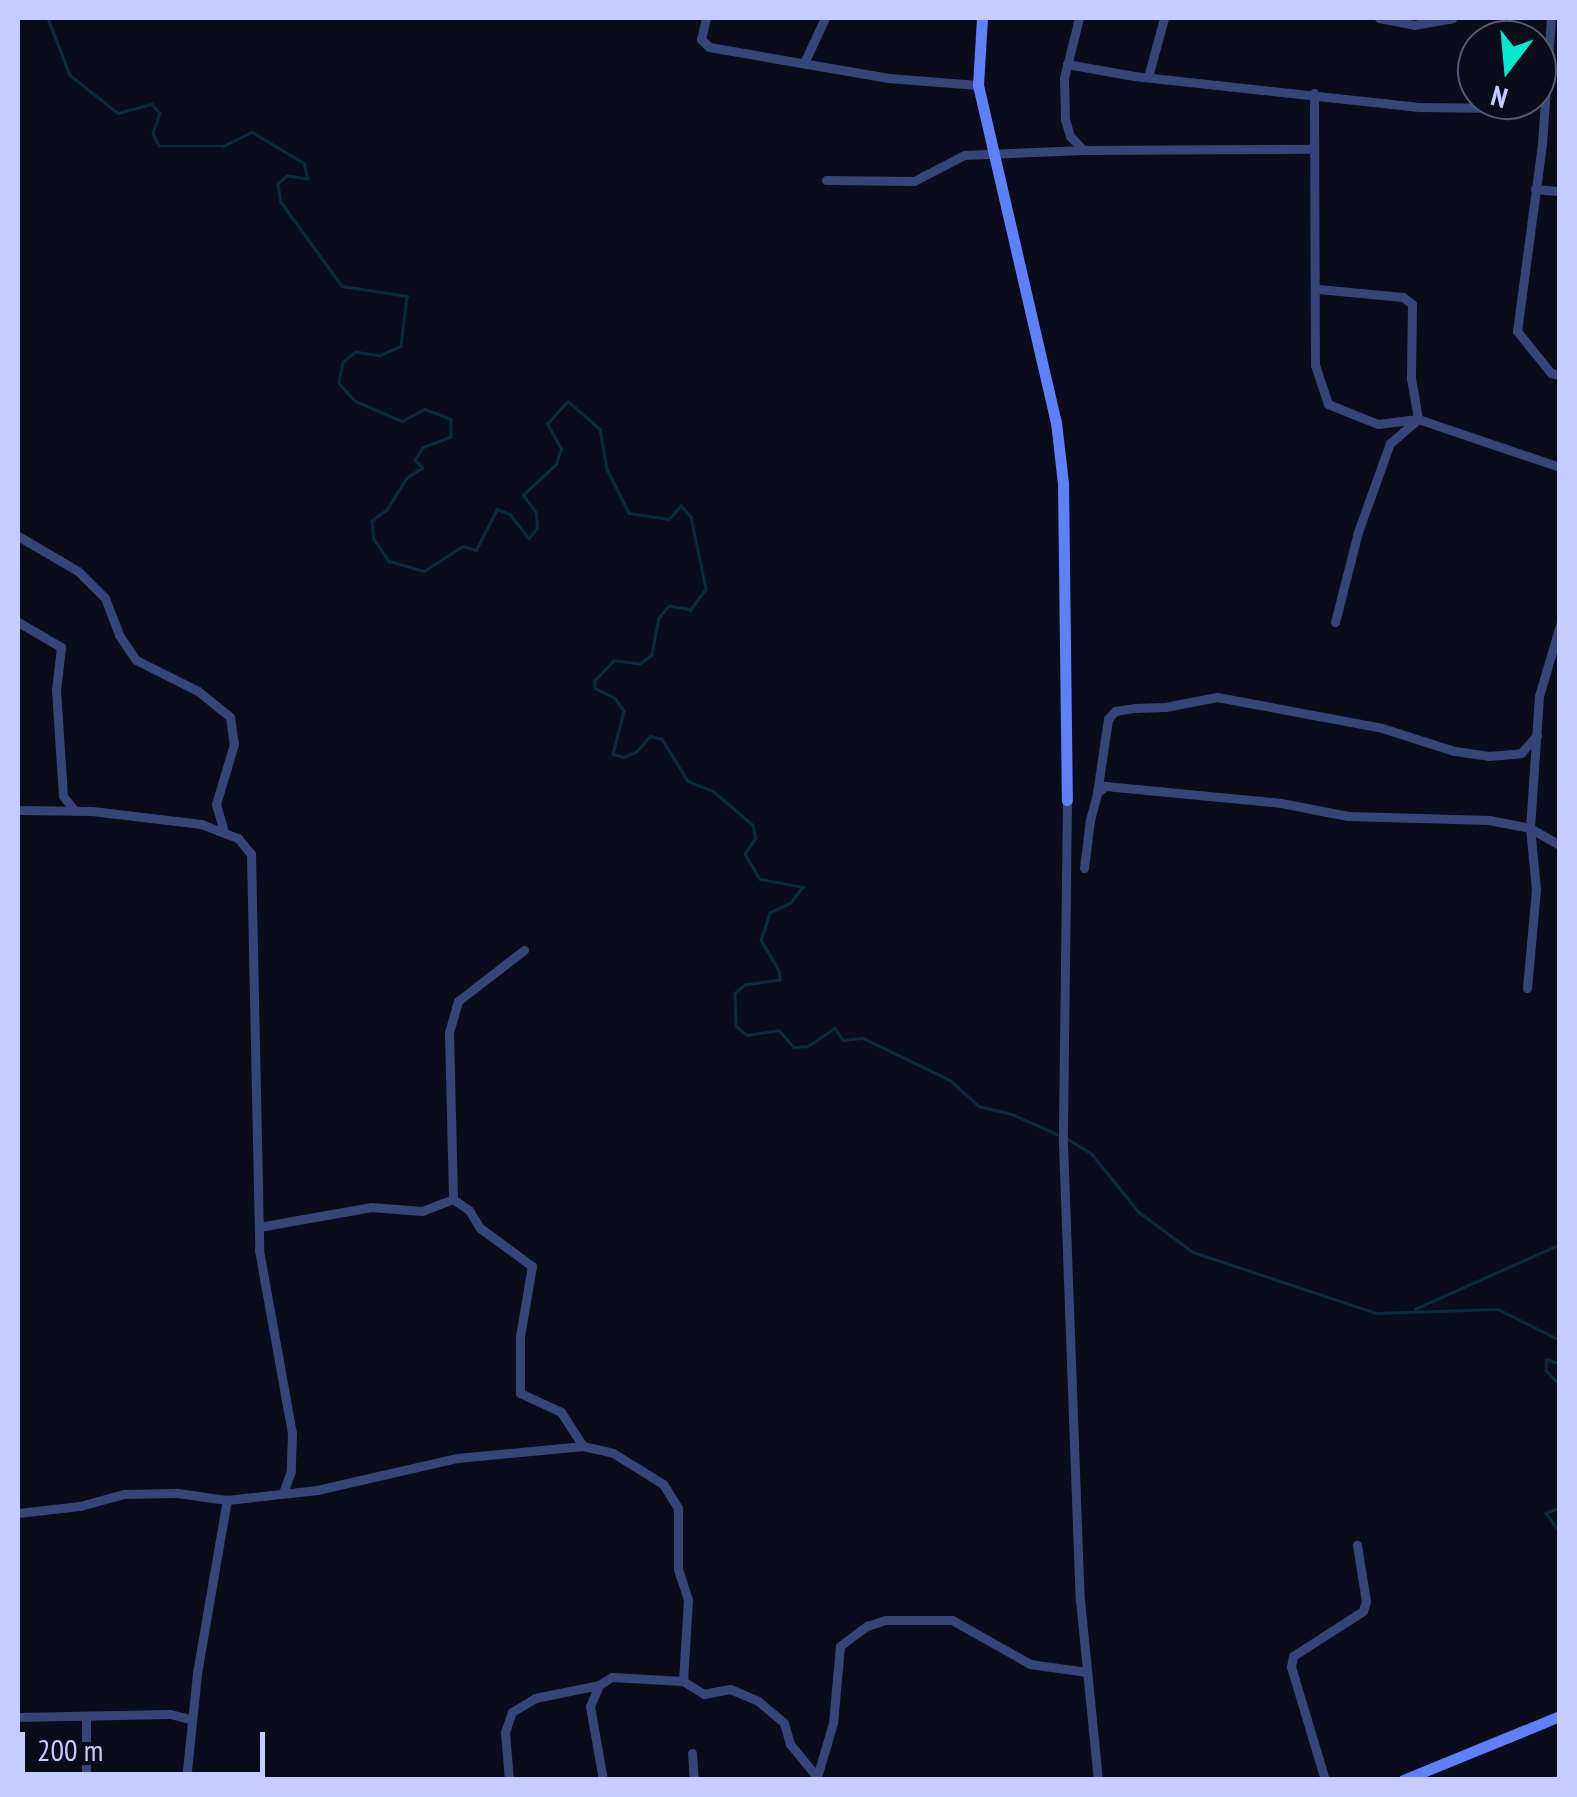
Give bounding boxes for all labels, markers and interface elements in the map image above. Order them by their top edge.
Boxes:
north arrow [1457,20,1557,120]
text: N [1487,78,1512,117]
scale bar [25,1712,270,1774]
text: 200 m [37,1730,103,1769]

